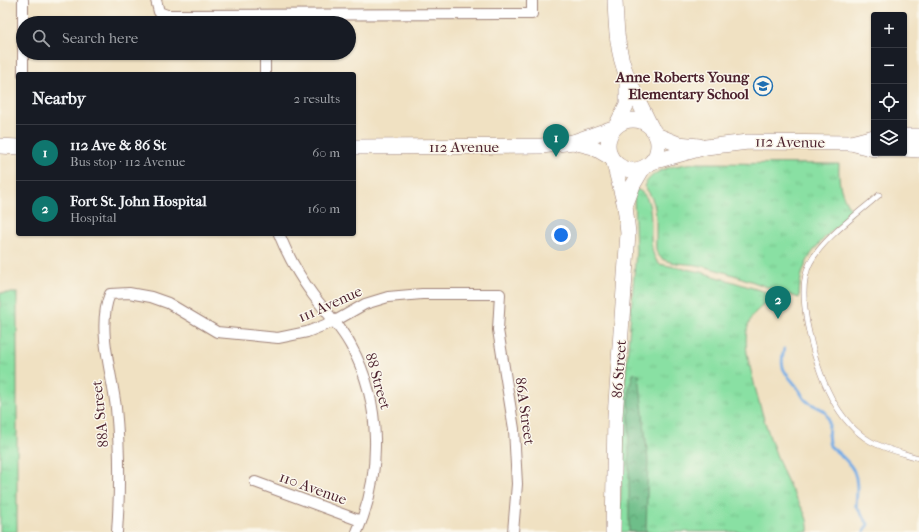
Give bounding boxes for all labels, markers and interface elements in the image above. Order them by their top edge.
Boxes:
map controls [871,12,907,156]
button: + [871,12,907,48]
search box [16,16,356,60]
icon: search [30,27,52,49]
text: Search here [62,29,138,47]
button: − [871,48,907,84]
place label: Anne Roberts Young Elementary School [615,68,750,103]
school or university icon: Anne Roberts Young Elementary School [752,75,774,97]
button: locate [871,84,907,120]
text: Nearby [32,88,86,108]
text: 2 results [294,91,340,106]
button: layers [871,120,907,156]
pin: 1 [543,124,569,157]
street label: 112 Avenue [755,132,826,152]
text: 112 Ave & 86 St [70,136,166,154]
street label: 112 Avenue [429,138,500,156]
text: 1 [43,145,47,160]
text: 60 m [312,145,340,160]
text: Bus stop · 112 Avenue [70,154,185,169]
text: Fort St. John Hospital [70,192,207,210]
text: 2 [42,201,48,216]
text: 160 m [308,201,340,216]
text: Hospital [70,210,117,225]
your location [551,225,571,245]
street label: 111 Avenue [295,282,365,326]
pin: 2 [765,286,791,319]
street label: 86 Street [608,339,630,399]
street label: 88 Street [361,351,395,412]
street label: 86A Street [511,376,539,447]
street label: 88A Street [87,379,112,449]
street label: 110 Avenue [277,467,350,509]

